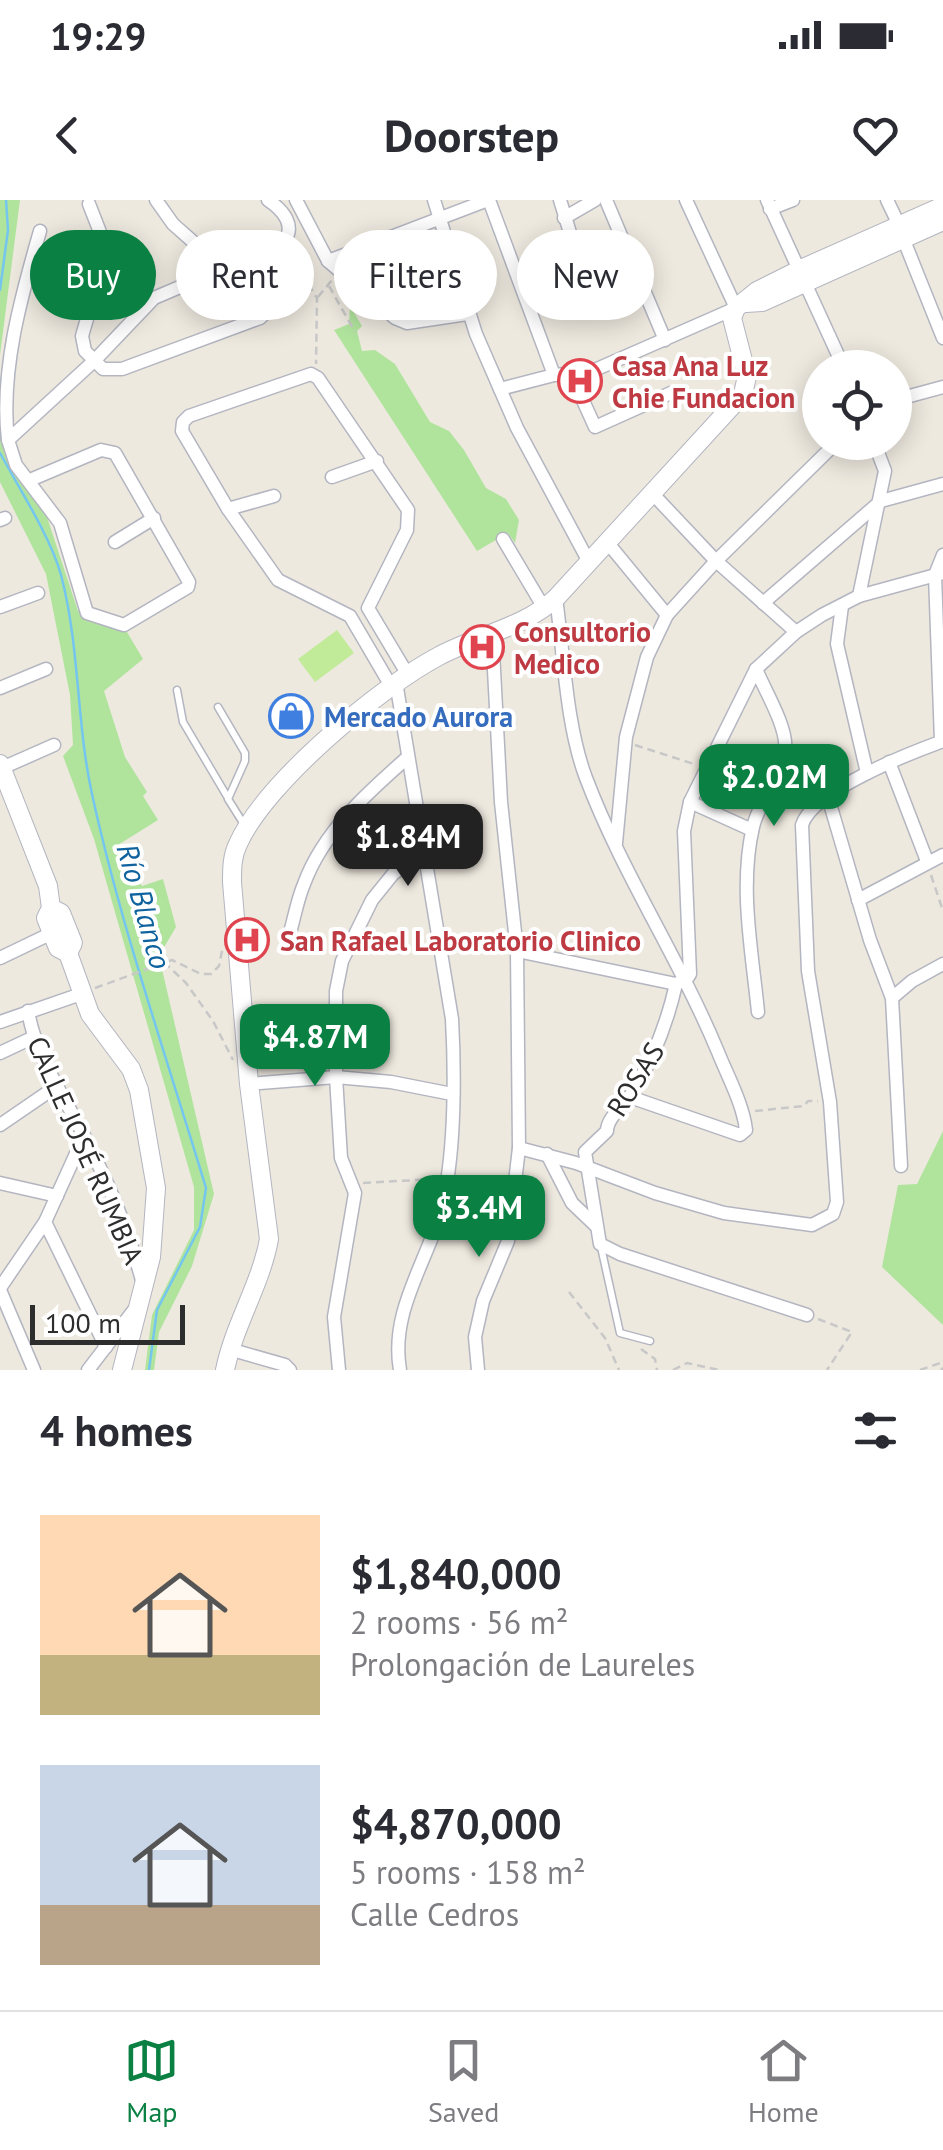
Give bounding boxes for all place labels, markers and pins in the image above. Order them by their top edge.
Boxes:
place label: Casa Ana Luz Chie Fundacion [612,347,795,416]
hospital icon: Casa Ana Luz Chie Fundacion [557,358,603,404]
place label: Consultorio Medico [514,613,651,682]
hospital icon: Consultorio Medico [459,624,505,670]
shop icon: Mercado Aurora [268,693,314,739]
place label: Mercado Aurora [324,698,513,735]
pin: $2.02M [693,744,855,829]
pin: $1.84M [327,804,489,889]
hospital icon: San Rafael Laboratorio Clinico [224,917,270,963]
place label: San Rafael Laboratorio Clinico [280,922,641,959]
pin: $4.87M [234,1004,396,1089]
pin: $3.4M [409,1175,549,1260]

